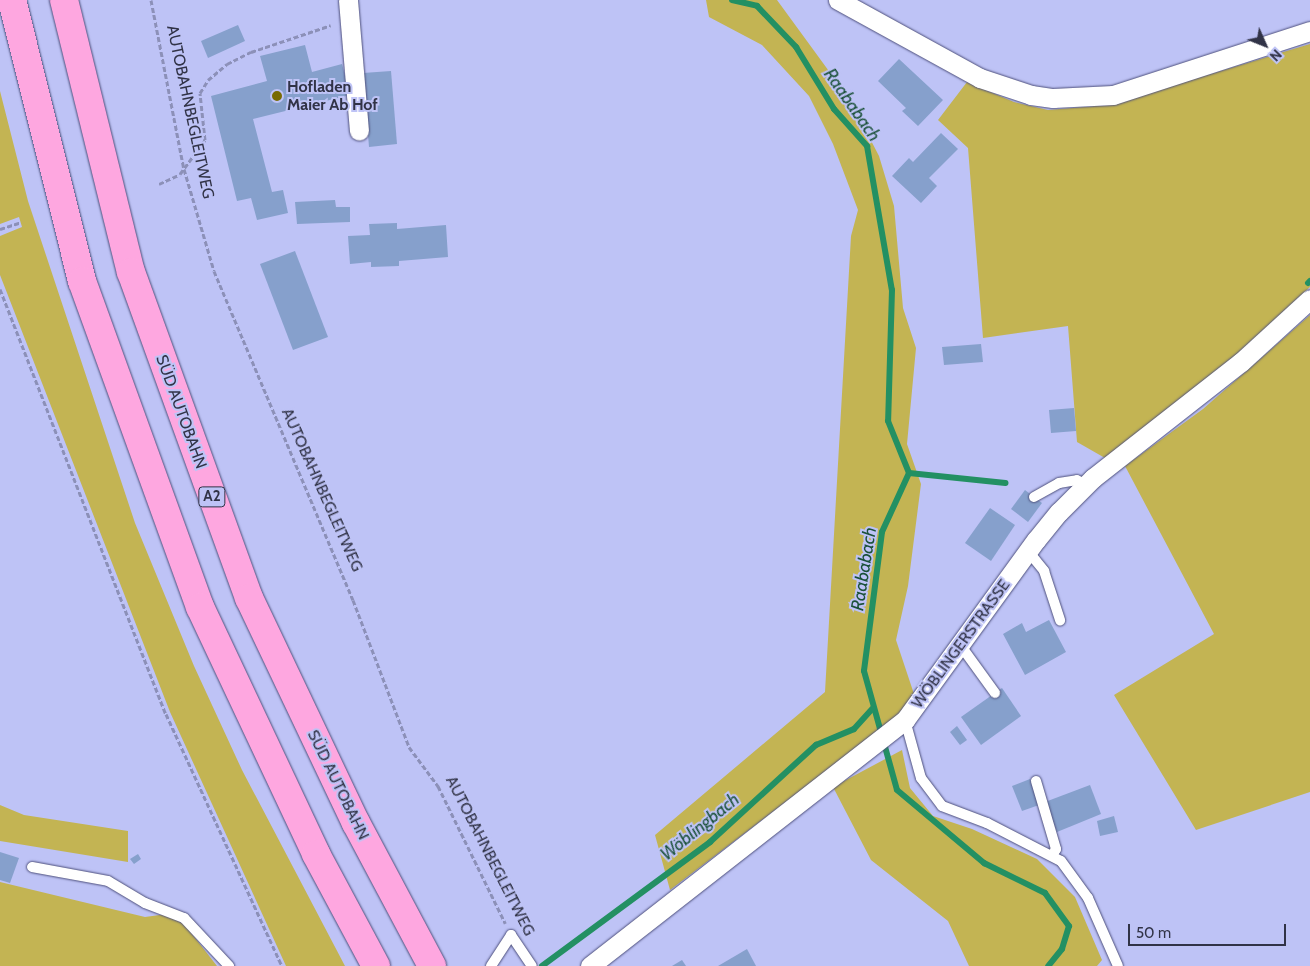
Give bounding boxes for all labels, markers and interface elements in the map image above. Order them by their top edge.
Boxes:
north arrow [1240,20,1290,70]
street label: AUTOBAHNBEGLEITWEG [162,24,218,200]
text: N [1266,46,1286,65]
water label: Raababach [819,64,885,146]
place label: Hofladen Maier Ab Hof [287,77,378,115]
marker: Hofladen Maier Ab Hof [271,90,283,102]
street label: SÜD AUTOBAHN [151,352,211,472]
street label: AUTOBAHNBEGLEITWEG [277,405,367,575]
road number: A2 [198,484,226,510]
water label: Raababach [847,526,881,612]
street label: WÖBLINGERSTRASSE [908,576,1014,712]
street label: SÜD AUTOBAHN [303,727,373,843]
street label: AUTOBAHNBEGLEITWEG [441,773,539,939]
water label: Wöblingbach [656,789,744,865]
scale bar [1130,914,1288,946]
text: 50 m [1136,924,1171,942]

